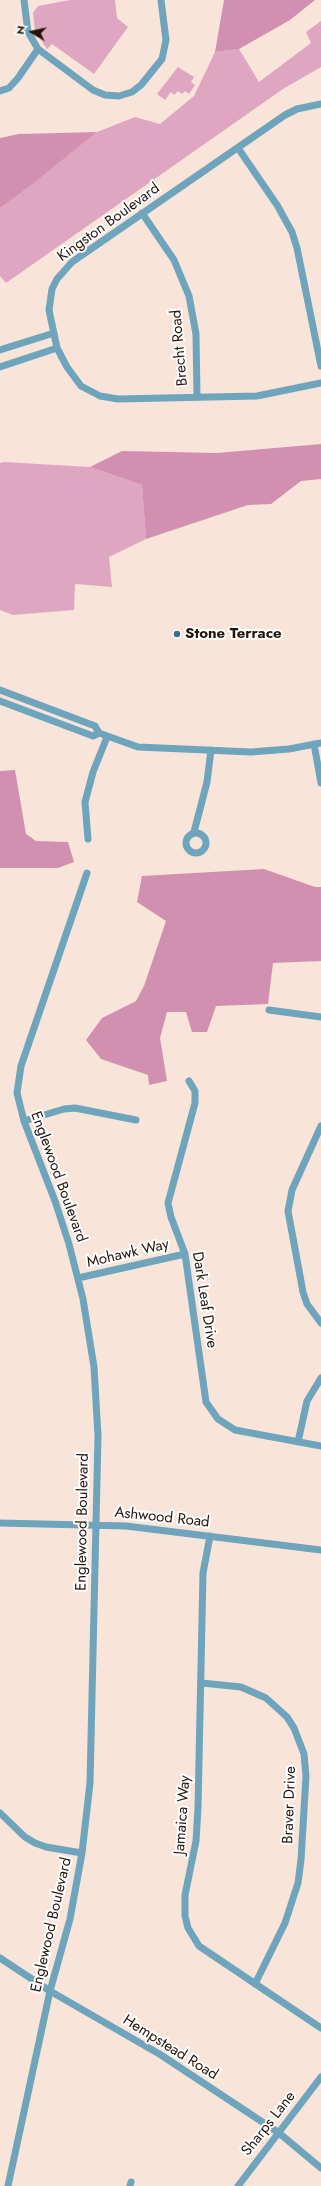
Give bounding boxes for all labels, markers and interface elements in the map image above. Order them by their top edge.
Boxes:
north arrow [12,12,52,52]
text: N [12,25,29,36]
street label: Kingston Boulevard [54,180,164,266]
street label: Brecht Road [168,309,192,387]
place label: Stone Terrace [185,625,282,643]
marker: Stone Terrace [172,629,182,639]
street label: Englewood Boulevard [26,1109,90,1245]
street label: Mohawk Way [85,1236,171,1272]
street label: Dark Leaf Drive [187,1250,221,1350]
street label: Englewood Boulevard [73,1453,93,1591]
street label: Ashwood Road [114,1504,210,1532]
street label: Braver Drive [280,1766,300,1844]
street label: Jamaica Way [171,1775,195,1855]
street label: Englewood Boulevard [28,1856,76,1994]
street label: Hempstead Road [119,2012,221,2084]
street label: Sharps Lane [238,2088,300,2160]

